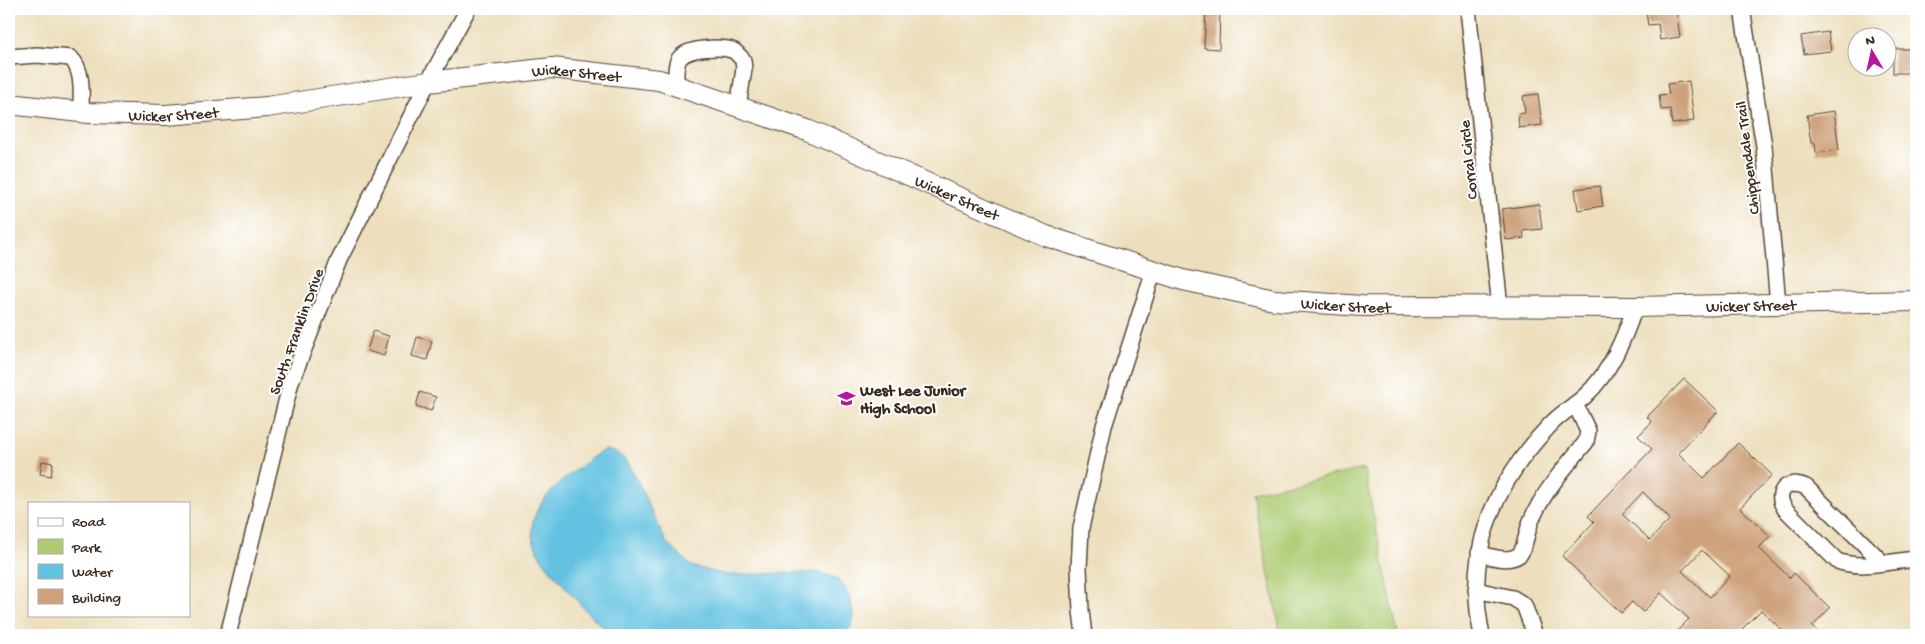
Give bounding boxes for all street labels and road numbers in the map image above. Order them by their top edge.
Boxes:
street label: Wicker Street [531,62,623,89]
street label: Chippendale Trail [1733,100,1766,215]
street label: Wicker Street [128,105,221,128]
street label: Corral Circle [1457,118,1484,200]
street label: Wicker Street [911,173,1002,227]
street label: South Franklin Drive [267,266,330,398]
street label: Wicker Street [1300,296,1392,319]
street label: Wicker Street [1706,298,1798,318]

